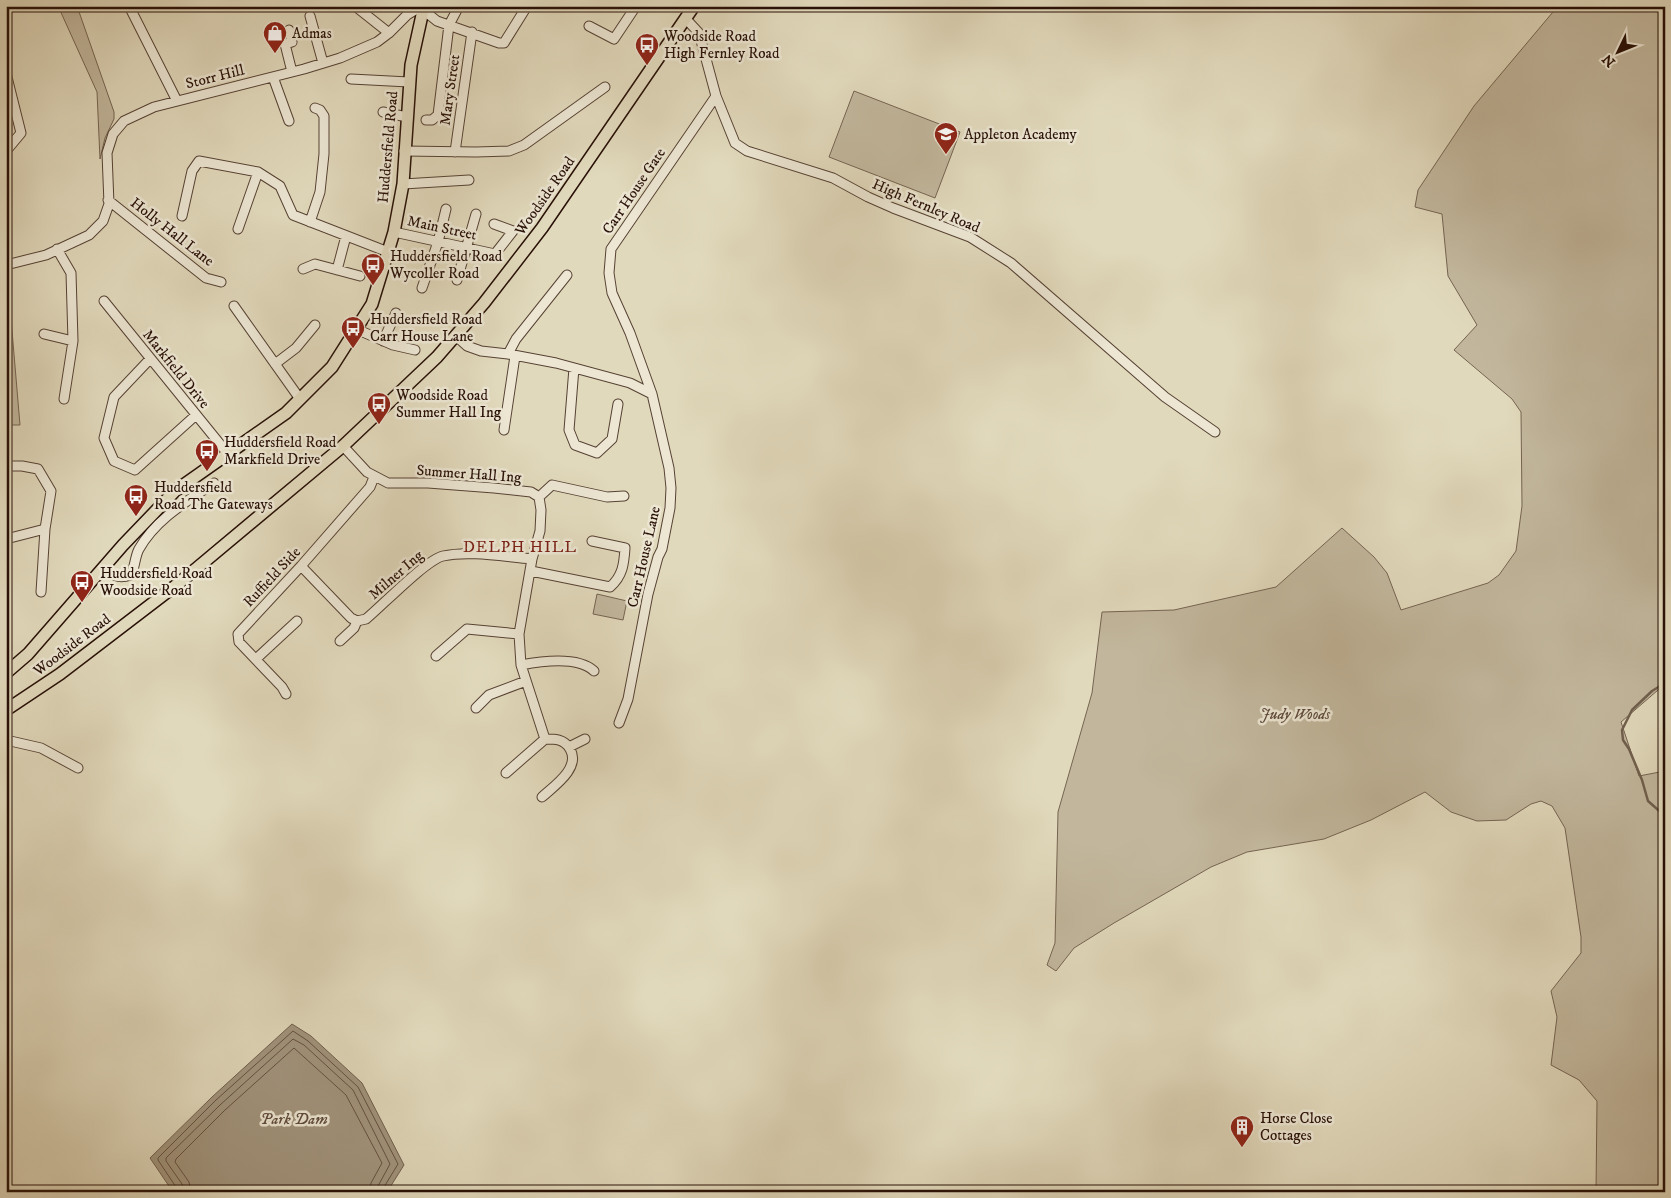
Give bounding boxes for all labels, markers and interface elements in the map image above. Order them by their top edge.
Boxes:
shop icon: Admas [262,20,288,54]
place label: Admas [292,24,332,43]
place label: Woodside Road High Fernley Road [663,27,780,63]
north arrow [1594,28,1644,78]
bus stop icon: Woodside Road High Fernley Road [634,32,660,66]
text: N [1598,49,1620,71]
street label: Mary Street [436,53,464,127]
street label: Storr Hill [184,60,247,93]
street label: Huddersfield Road [374,90,402,204]
school or university icon: Appleton Academy [933,121,959,155]
place label: Appleton Academy [964,125,1078,144]
street label: Carr House Gate [598,144,670,238]
street label: Woodside Road [510,152,579,240]
street label: High Fernley Road [869,175,983,237]
street label: Holly Hall Lane [126,193,218,271]
street label: Main Street [406,211,479,245]
place label: Huddersfield Road Wycoller Road [389,247,503,283]
bus stop icon: Huddersfield Road Wycoller Road [360,252,386,286]
place label: Huddersfield Road Carr House Lane [370,310,483,346]
bus stop icon: Huddersfield Road Carr House Lane [340,315,366,349]
street label: Markfield Drive [138,326,214,412]
place label: Woodside Road Summer Hall Ing [395,386,502,422]
bus stop icon: Woodside Road Summer Hall Ing [366,391,392,425]
place label: Huddersfield Road Markfield Drive [224,433,337,469]
bus stop icon: Huddersfield Road Markfield Drive [194,438,220,472]
street label: Summer Hall Ing [416,461,523,487]
place label: Huddersfield Road The Gateways [154,478,273,514]
bus stop icon: Huddersfield Road The Gateways [123,483,149,517]
street label: Carr House Lane [623,505,665,609]
district label: DELPH HILL [463,537,577,557]
street label: Ruffield Side [239,543,305,611]
street label: Milner Ing [365,546,428,604]
place label: Huddersfield Road Woodside Road [99,564,213,600]
bus stop icon: Huddersfield Road Woodside Road [69,569,95,603]
street label: Woodside Road [29,609,115,681]
park label: Judy Woods [1260,705,1330,724]
water label: Park Dam [260,1109,328,1129]
place label: Horse Close Cottages [1260,1109,1333,1145]
building icon: Horse Close Cottages [1229,1114,1255,1148]

